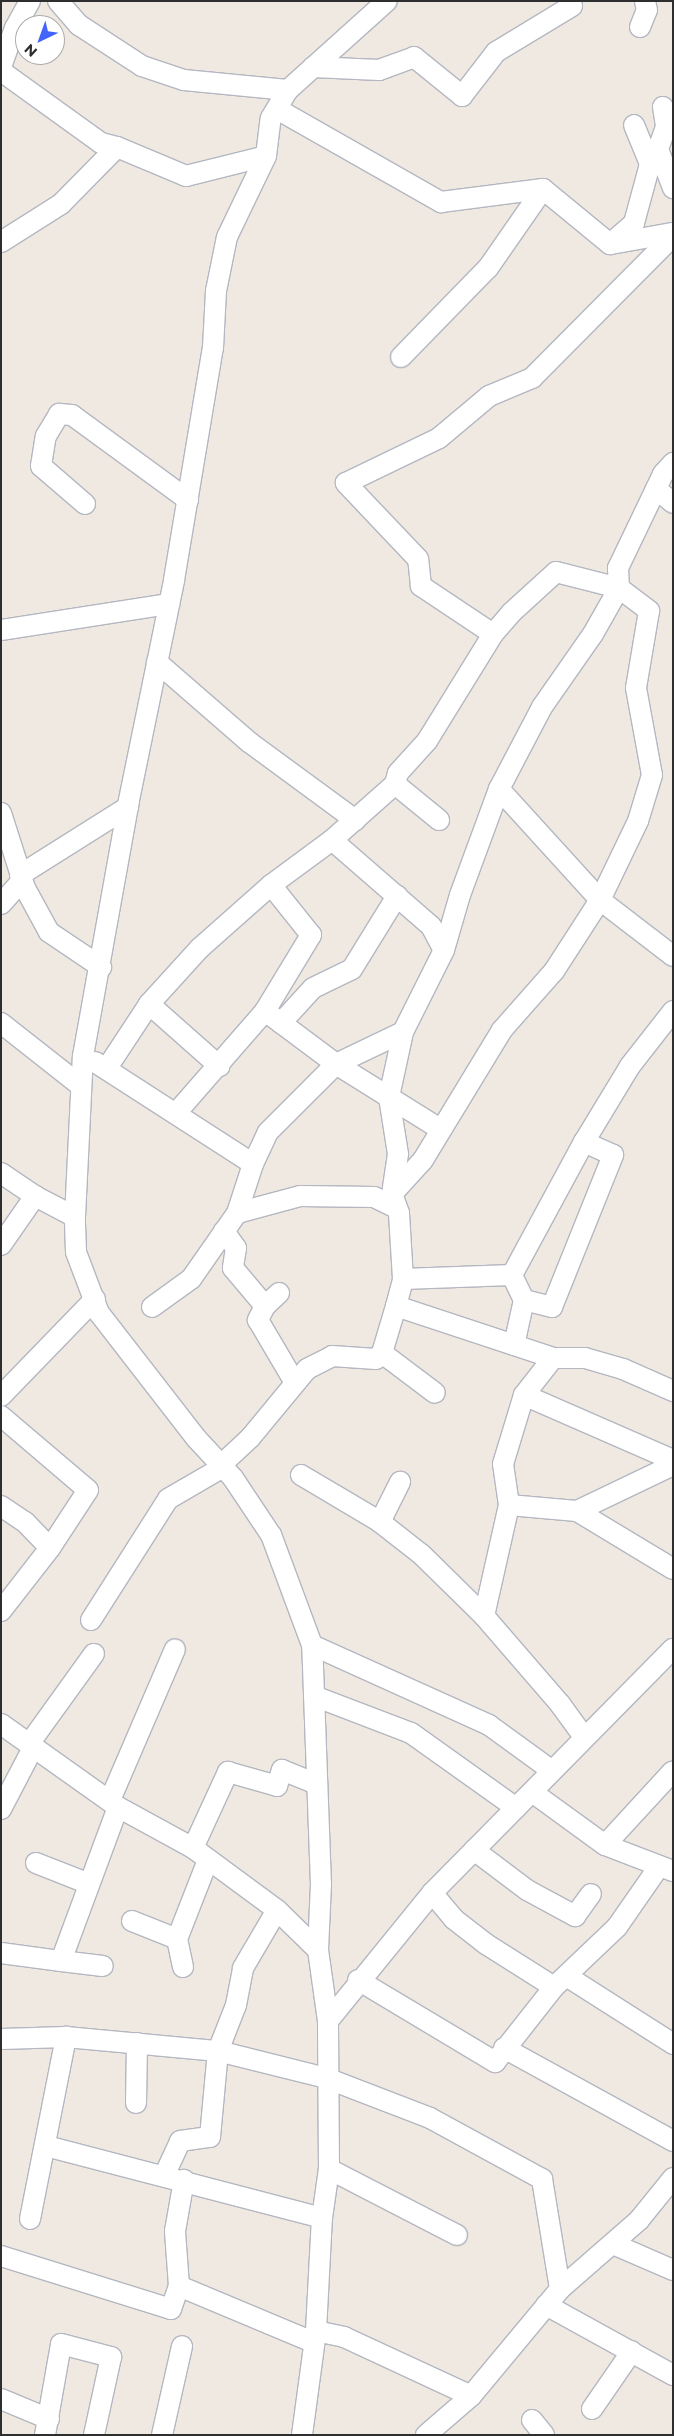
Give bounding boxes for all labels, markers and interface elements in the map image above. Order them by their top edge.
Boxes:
north arrow [15,15,65,65]
text: N [20,40,41,61]

